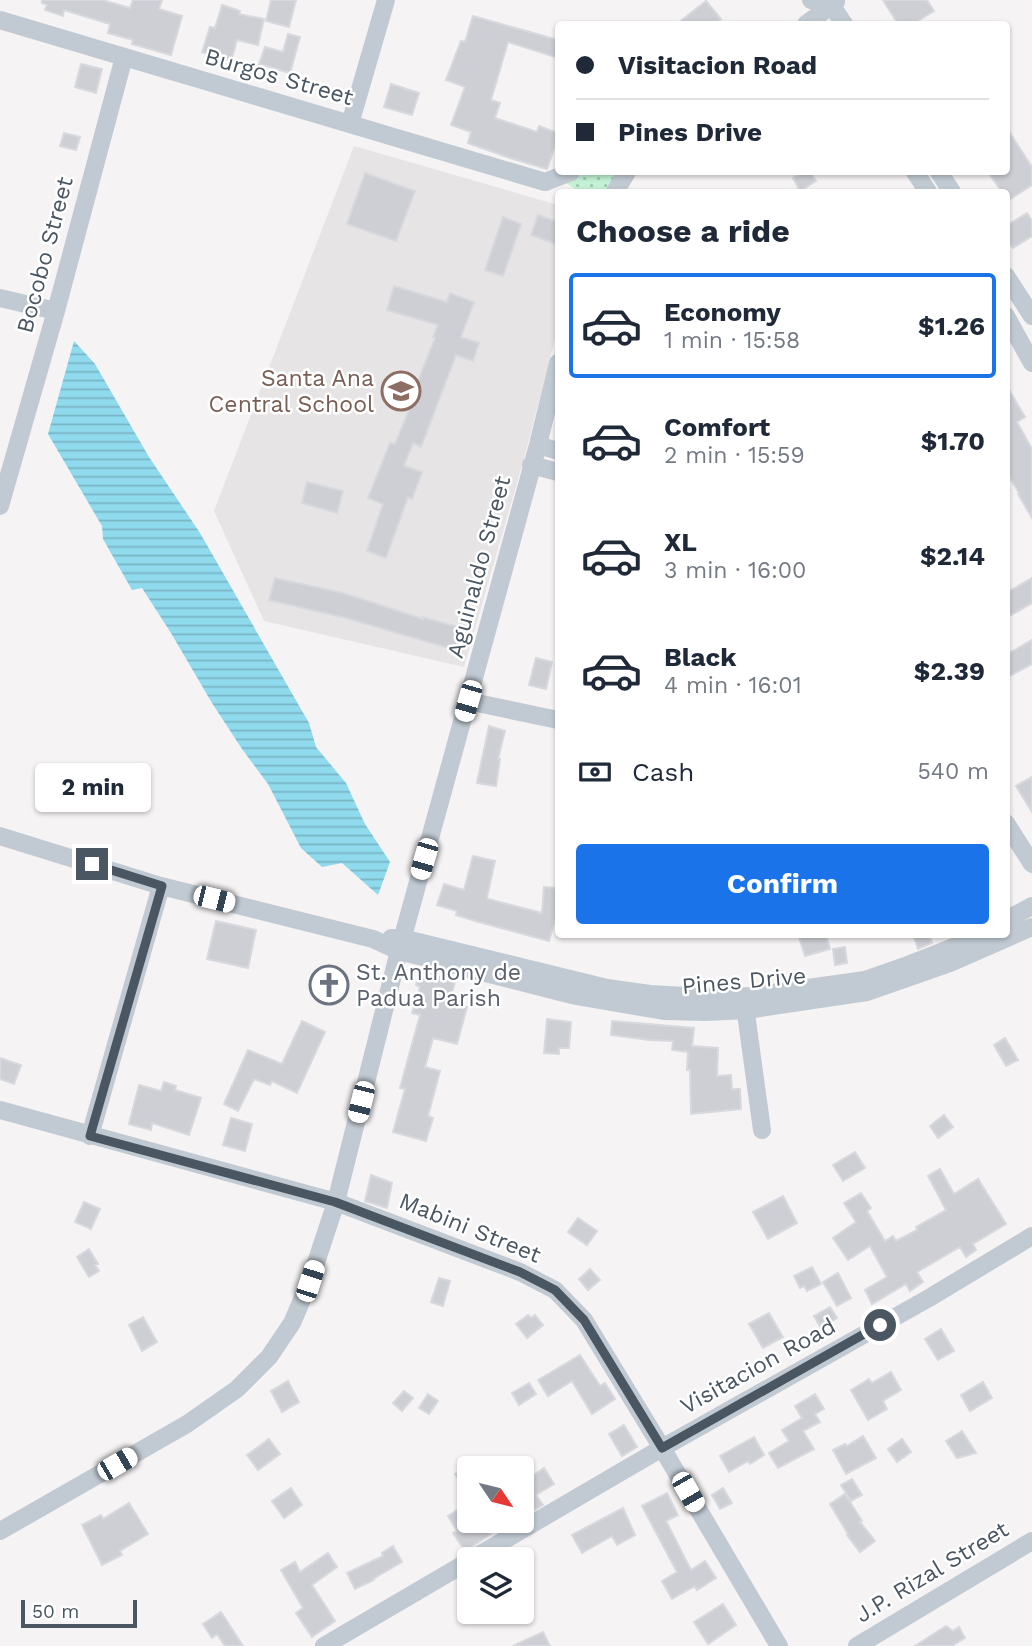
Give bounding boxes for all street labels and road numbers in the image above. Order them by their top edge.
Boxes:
street label: Burgos Street [202,43,357,111]
street label: Bocobo Street [11,174,79,336]
street label: Aguinaldo Street [442,473,516,661]
street label: Pines Drive [681,962,807,1000]
street label: Mabini Street [395,1187,545,1269]
street label: Visitacion Road [676,1312,840,1420]
street label: J.P. Rizal Street [851,1515,1014,1628]

